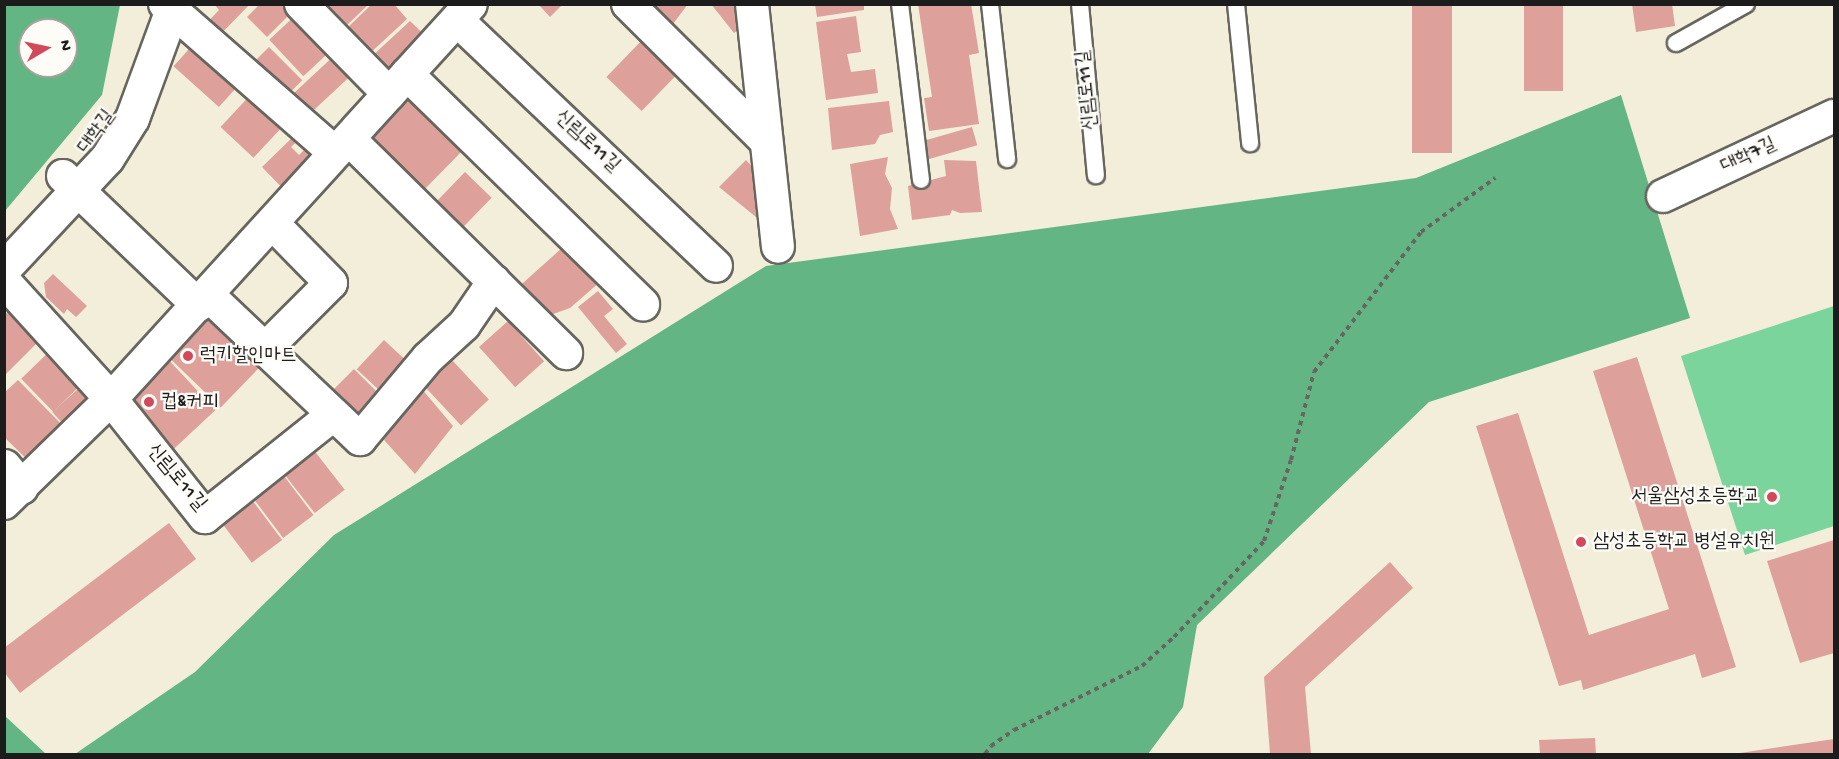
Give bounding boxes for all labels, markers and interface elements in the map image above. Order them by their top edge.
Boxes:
north arrow [18,18,78,78]
text: N [54,39,74,52]
street label: 신림로11길 [1072,49,1104,131]
street label: 대학길 [73,105,121,159]
street label: 신림로11길 [549,106,625,178]
street label: 대학7길 [1717,133,1781,179]
place label: 럭키할인마트 [200,344,297,368]
marker: 럭키할인마트 [181,349,195,363]
place label: 컵&커피 [161,390,218,414]
marker: 컵&커피 [142,395,156,409]
street label: 신림로11길 [141,439,211,517]
place label: 서울삼성초등학교 [1631,485,1760,509]
marker: 서울삼성초등학교 [1765,490,1779,504]
place label: 삼성초등학교 병설유치원 [1593,530,1775,554]
marker: 삼성초등학교 병설유치원 [1574,535,1588,549]

